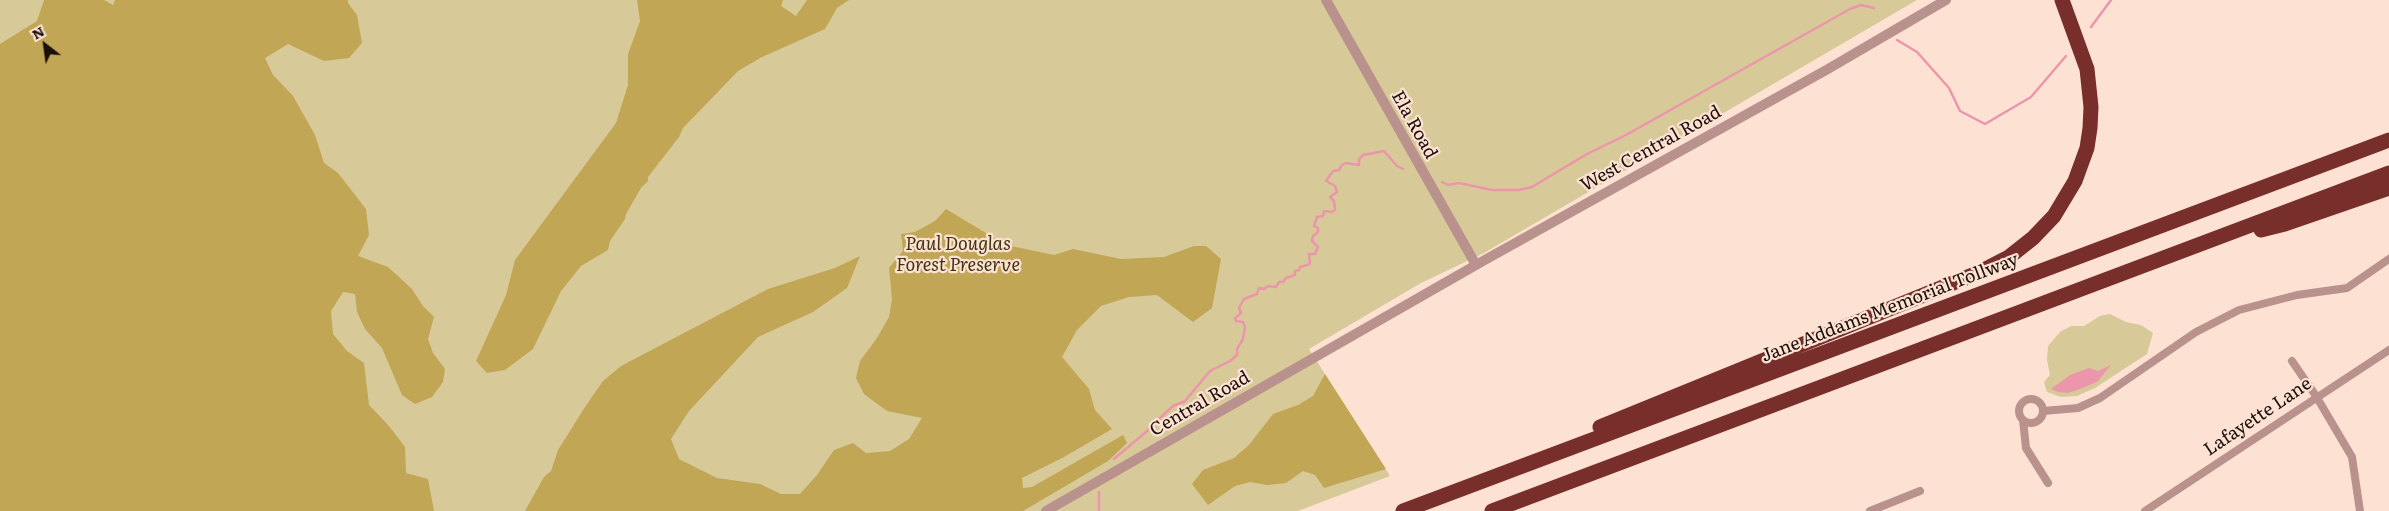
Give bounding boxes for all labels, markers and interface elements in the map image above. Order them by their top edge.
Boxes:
north arrow [20,20,70,70]
text: N [27,20,48,44]
street label: Ela Road [1387,87,1441,163]
street label: West Central Road [1577,101,1725,197]
park label: Paul Douglas Forest Preserve [896,234,1020,276]
street label: Jane Addams Memorial Tollway [1758,249,2022,367]
street label: Central Road [1146,367,1254,441]
street label: Lafayette Lane [2200,373,2316,461]

